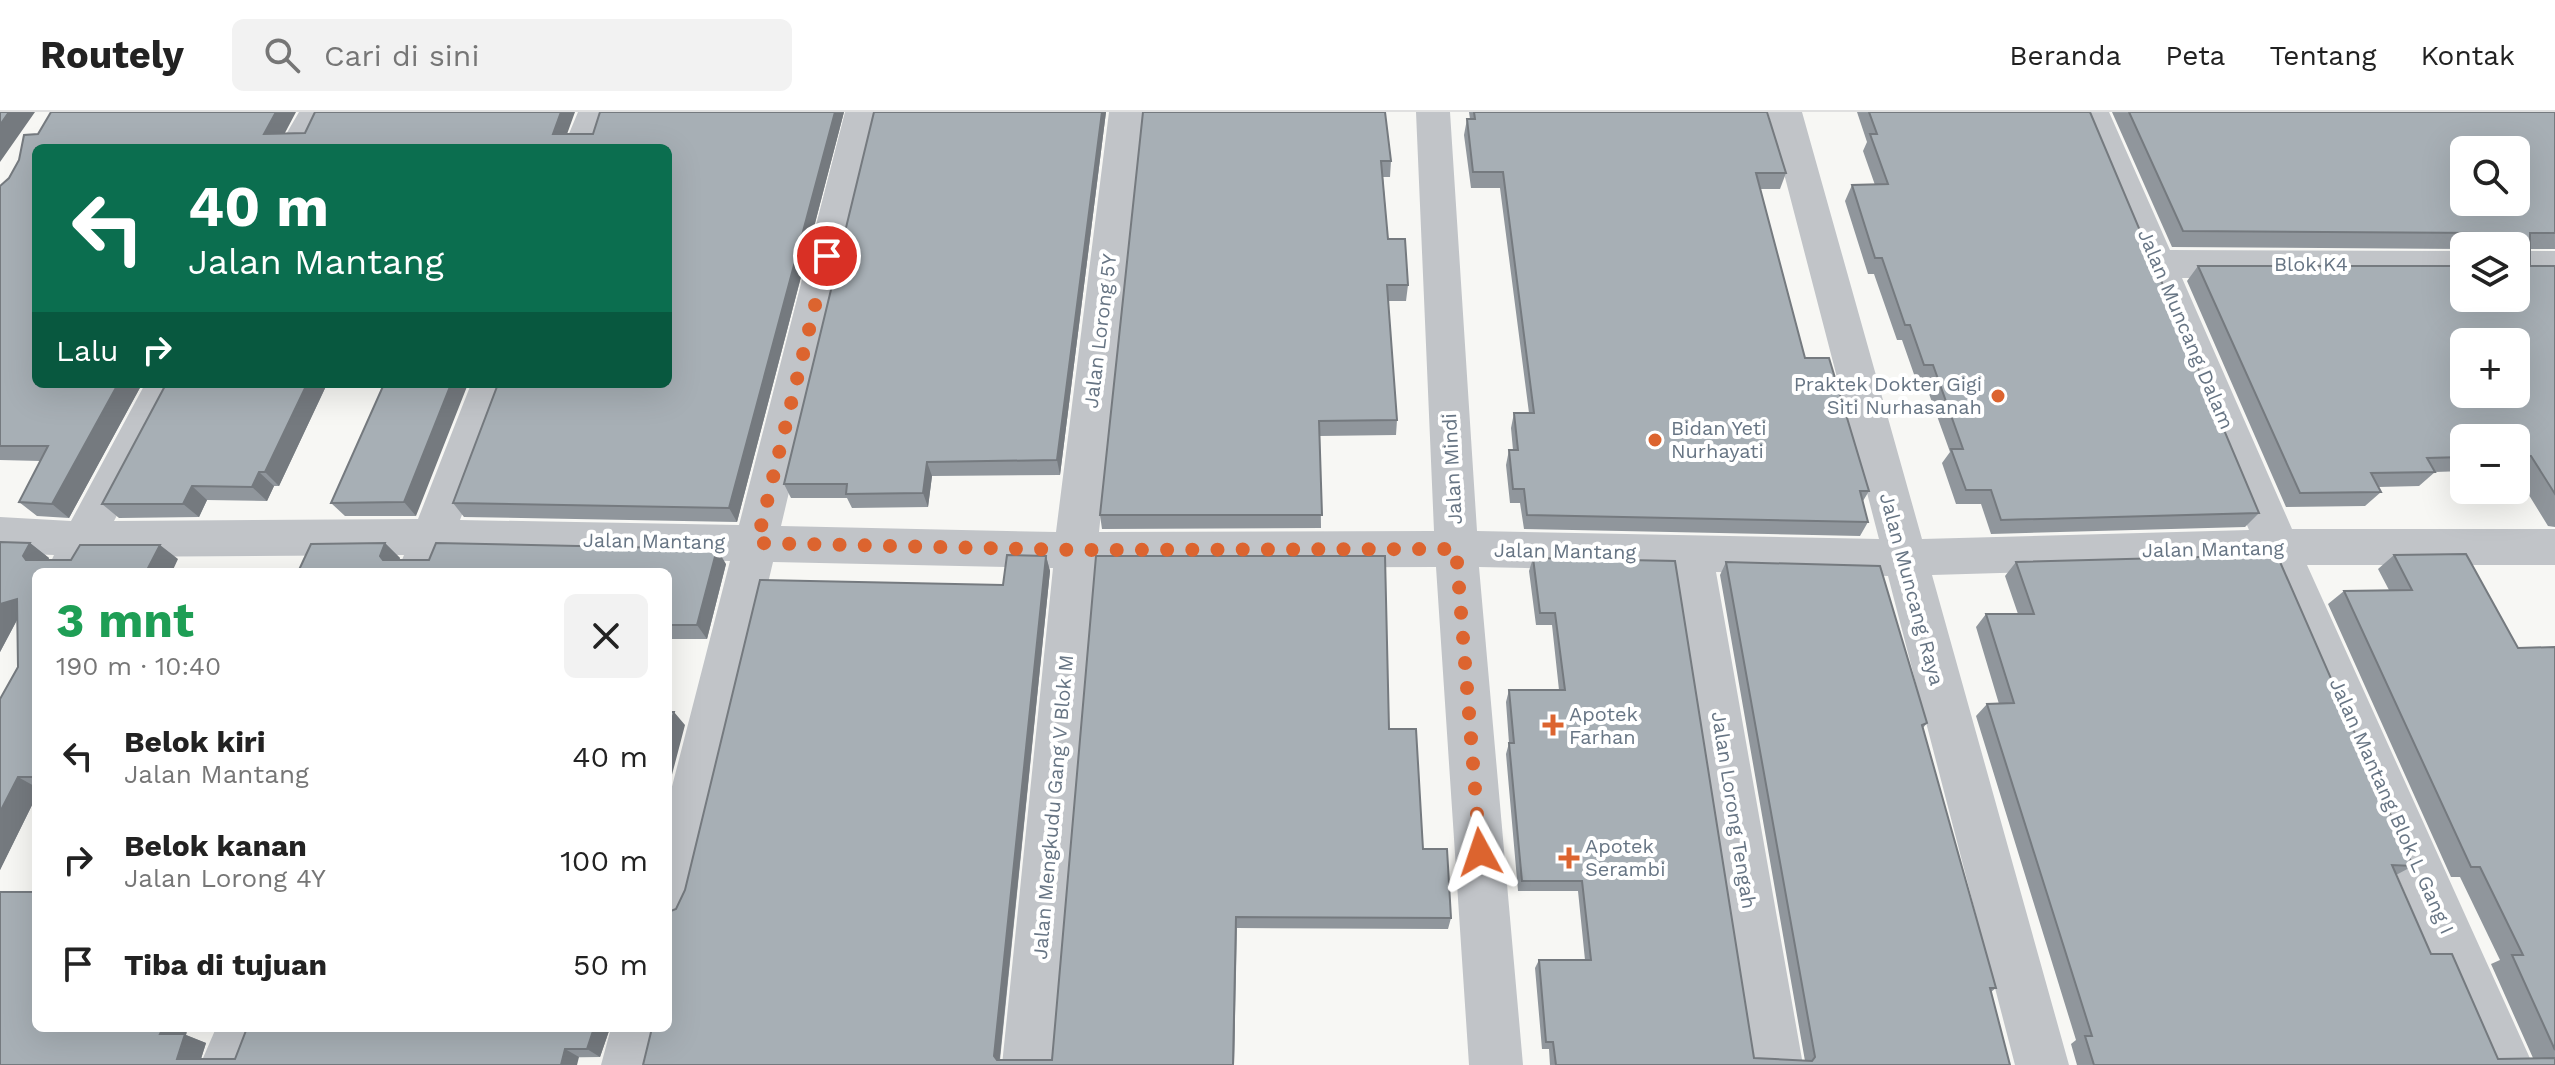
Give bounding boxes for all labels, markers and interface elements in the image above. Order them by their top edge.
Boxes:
search box [232,19,792,91]
text: Routely [40,33,184,77]
icon: search [260,33,304,77]
text: Cari di sini [324,38,479,73]
text: Beranda [2009,39,2121,72]
text: Peta [2165,39,2225,72]
text: Tentang [2269,39,2376,72]
text: Kontak [2420,39,2515,72]
map controls [2450,136,2530,504]
button: search [2450,136,2530,216]
text: 40 m [188,174,329,240]
icon: left [56,176,160,280]
pin [793,222,861,290]
street label: Jalan Muncang Dalam [2133,225,2239,433]
button: layers [2450,232,2530,312]
icon: arrive [805,234,849,278]
text: Jalan Mantang [188,241,444,283]
street label: Jalan Lorong 5Y [1079,252,1121,410]
street label: Blok K4 [2274,252,2348,276]
icon: right [135,328,179,372]
button: + [2450,328,2530,408]
text: Lalu [56,333,119,368]
place label: Praktek Dokter Gigi Siti Nurhasanah [1794,372,1982,419]
marker: Praktek Dokter Gigi Siti Nurhasanah [1989,387,2007,405]
street label: Jalan Mindi [1437,413,1467,525]
place label: Bidan Yeti Nurhayati [1671,416,1767,463]
button: − [2450,424,2530,504]
marker: Bidan Yeti Nurhayati [1646,431,1664,449]
street label: Jalan Muncang Raya [1875,490,1949,688]
street label: Jalan Mantang [583,528,726,554]
street label: Jalan Mantang [2142,536,2285,562]
street label: Jalan Mantang [1494,538,1637,564]
text: 3 mnt [56,592,194,649]
button: close [564,594,648,678]
text: 190 m · 10:40 [56,651,221,681]
street label: Jalan Mengkudu Gang V Blok M [1028,654,1078,960]
street label: Jalan Mantang Blok L Gang I [2325,674,2459,938]
place label: Apotek Farhan [1569,702,1638,749]
street label: Jalan Lorong Tengah [1707,709,1761,911]
marker: Apotek Farhan [1544,716,1562,734]
text: Belok kiri [124,724,266,759]
icon: left [56,734,100,778]
text: 40 m [572,739,648,774]
text: Jalan Mantang [124,759,309,789]
position arrow [1438,810,1522,894]
text: Belok kanan [124,828,307,863]
place label: Apotek Serambi [1585,834,1665,881]
icon: right [56,838,100,882]
text: 100 m [560,843,648,878]
marker: Apotek Serambi [1560,849,1578,867]
text: Jalan Lorong 4Y [124,863,326,893]
icon: arrive [56,942,100,986]
text: Tiba di tujuan [124,947,327,982]
text: 50 m [573,947,648,982]

